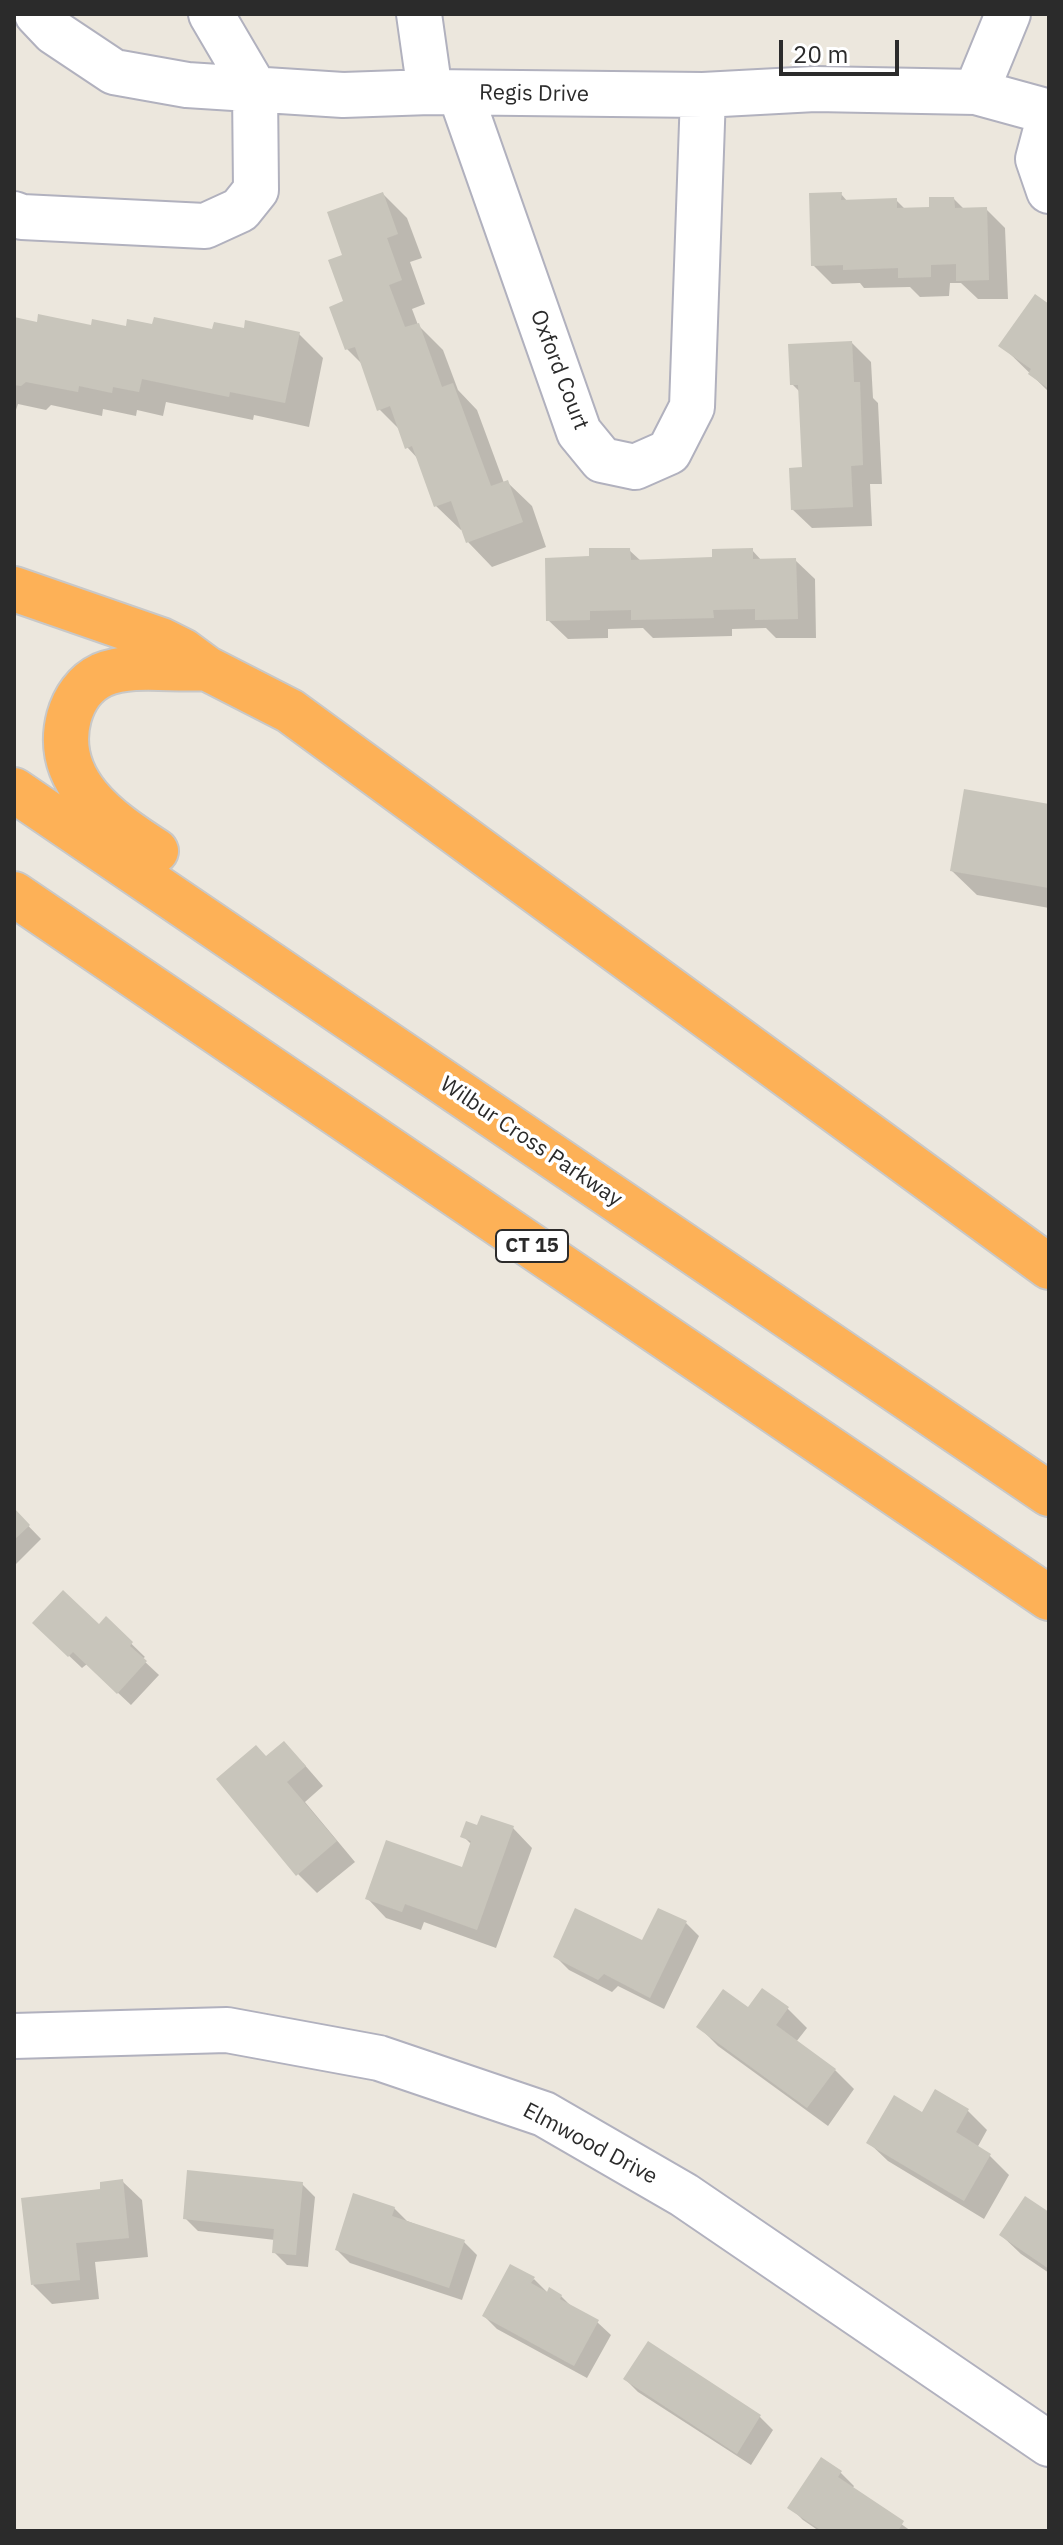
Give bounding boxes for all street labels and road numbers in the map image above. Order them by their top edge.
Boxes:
street label: Regis Drive [479,80,589,108]
street label: Oxford Court [524,306,594,434]
street label: Wilbur Cross Parkway [435,1071,627,1213]
road number: CT 15 [496,1230,568,1262]
street label: Elmwood Drive [518,2098,662,2190]

